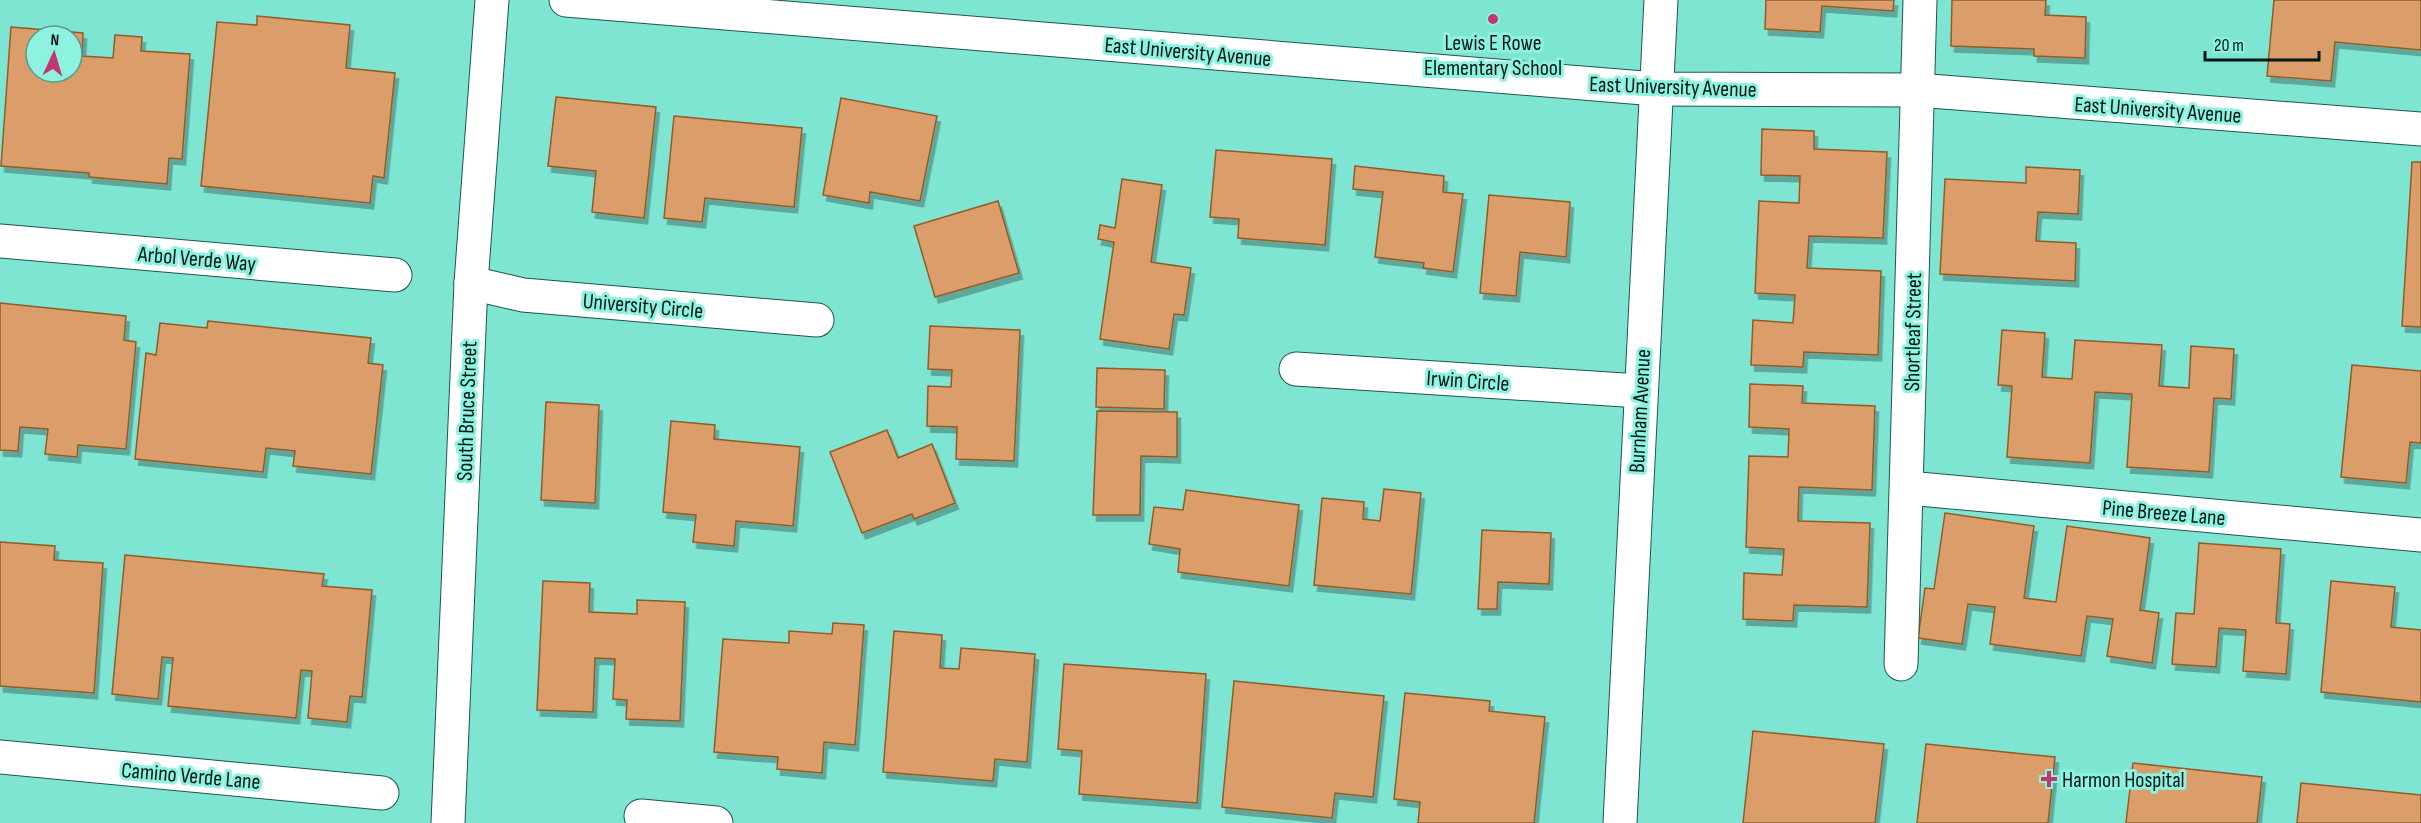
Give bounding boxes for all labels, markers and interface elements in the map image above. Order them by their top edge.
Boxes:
marker: Lewis E Rowe Elementary School [1486,12,1500,26]
north arrow [24,24,84,84]
scale bar [2205,24,2319,62]
place label: Lewis E Rowe Elementary School [1424,30,1562,82]
text: N [50,31,60,50]
street label: East University Avenue [1103,32,1272,73]
text: 20 m [2214,35,2244,56]
street label: East University Avenue [1589,71,1757,104]
street label: East University Avenue [2073,91,2242,130]
street label: Arbol Verde Way [136,241,257,278]
street label: Shortleaf Street [1899,272,1928,392]
street label: University Circle [582,288,704,325]
street label: South Bruce Street [452,340,483,482]
street label: Burnham Avenue [1624,348,1657,474]
street label: Irwin Circle [1426,365,1510,398]
street label: Pine Breeze Lane [2101,495,2227,532]
street label: Camino Verde Lane [120,757,261,796]
place label: Harmon Hospital [2062,767,2185,794]
marker: Harmon Hospital [2040,770,2058,788]

